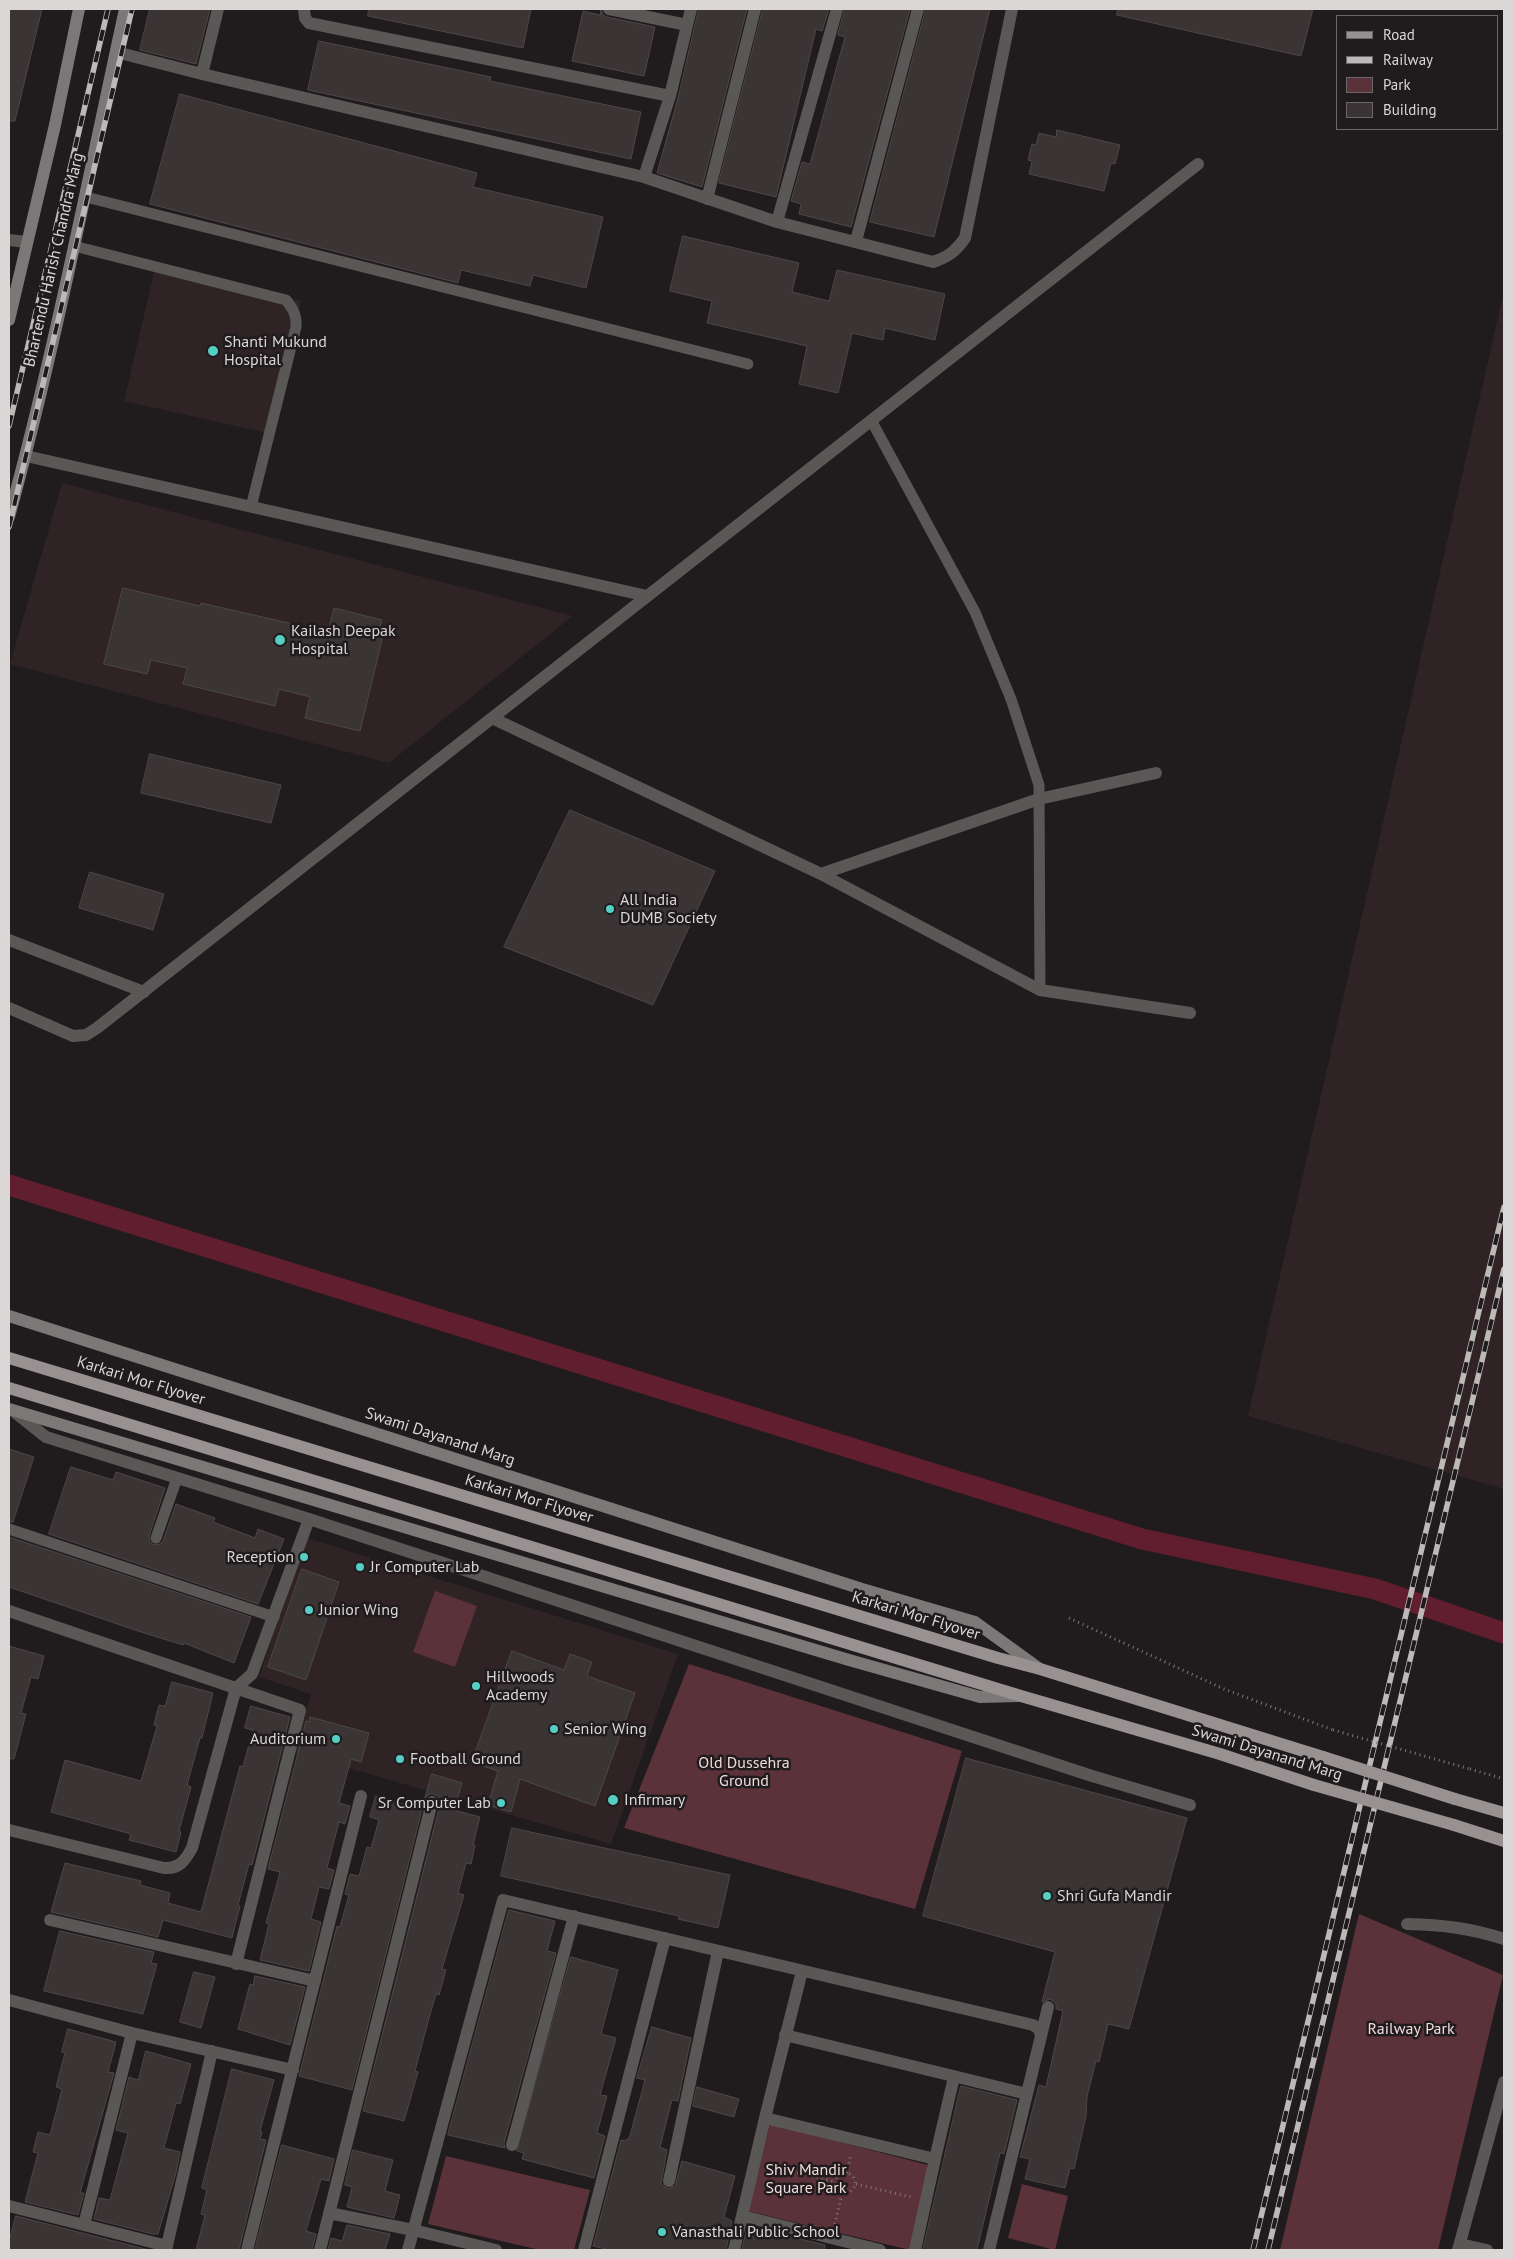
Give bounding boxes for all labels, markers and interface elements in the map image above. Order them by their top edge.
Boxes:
legend [1336,15,1498,130]
text: Road [1383,25,1415,44]
text: Railway [1383,50,1433,69]
text: Park [1383,75,1411,94]
text: Building [1383,100,1437,119]
street label: Bhartendu Harish Chandra Marg [20,151,88,369]
place label: Shanti Mukund Hospital [224,332,327,370]
marker: Shanti Mukund Hospital [206,344,220,358]
place label: Kailash Deepak Hospital [291,621,396,659]
marker: Kailash Deepak Hospital [273,633,287,647]
place label: All India DUMB Society [620,890,717,928]
marker: All India DUMB Society [604,903,616,915]
street label: Karkari Mor Flyover [75,1352,207,1410]
street label: Swami Dayanand Marg [363,1404,517,1470]
street label: Karkari Mor Flyover [463,1470,595,1528]
place label: Reception [227,1547,294,1567]
marker: Reception [298,1551,310,1563]
place label: Jr Computer Lab [370,1557,479,1577]
marker: Jr Computer Lab [354,1561,366,1573]
street label: Karkari Mor Flyover [850,1587,982,1645]
place label: Junior Wing [319,1600,398,1620]
marker: Junior Wing [303,1604,315,1616]
place label: Hillwoods Academy [486,1667,554,1705]
marker: Hillwoods Academy [470,1680,482,1692]
place label: Senior Wing [564,1719,647,1739]
street label: Swami Dayanand Marg [1189,1721,1345,1785]
marker: Senior Wing [548,1723,560,1735]
place label: Auditorium [250,1729,326,1749]
marker: Auditorium [330,1733,342,1745]
place label: Football Ground [410,1749,521,1769]
marker: Football Ground [394,1753,406,1765]
park label: Old Dussehra Ground [698,1753,790,1791]
place label: Infirmary [624,1790,685,1810]
place label: Sr Computer Lab [378,1793,491,1813]
marker: Infirmary [606,1793,620,1807]
marker: Sr Computer Lab [495,1797,507,1809]
place label: Shri Gufa Mandir [1057,1886,1172,1906]
marker: Shri Gufa Mandir [1041,1890,1053,1902]
park label: Railway Park [1367,2019,1455,2039]
park label: Shiv Mandir Square Park [765,2160,847,2198]
place label: Vanasthali Public School [672,2222,839,2242]
marker: Vanasthali Public School [656,2226,668,2238]

